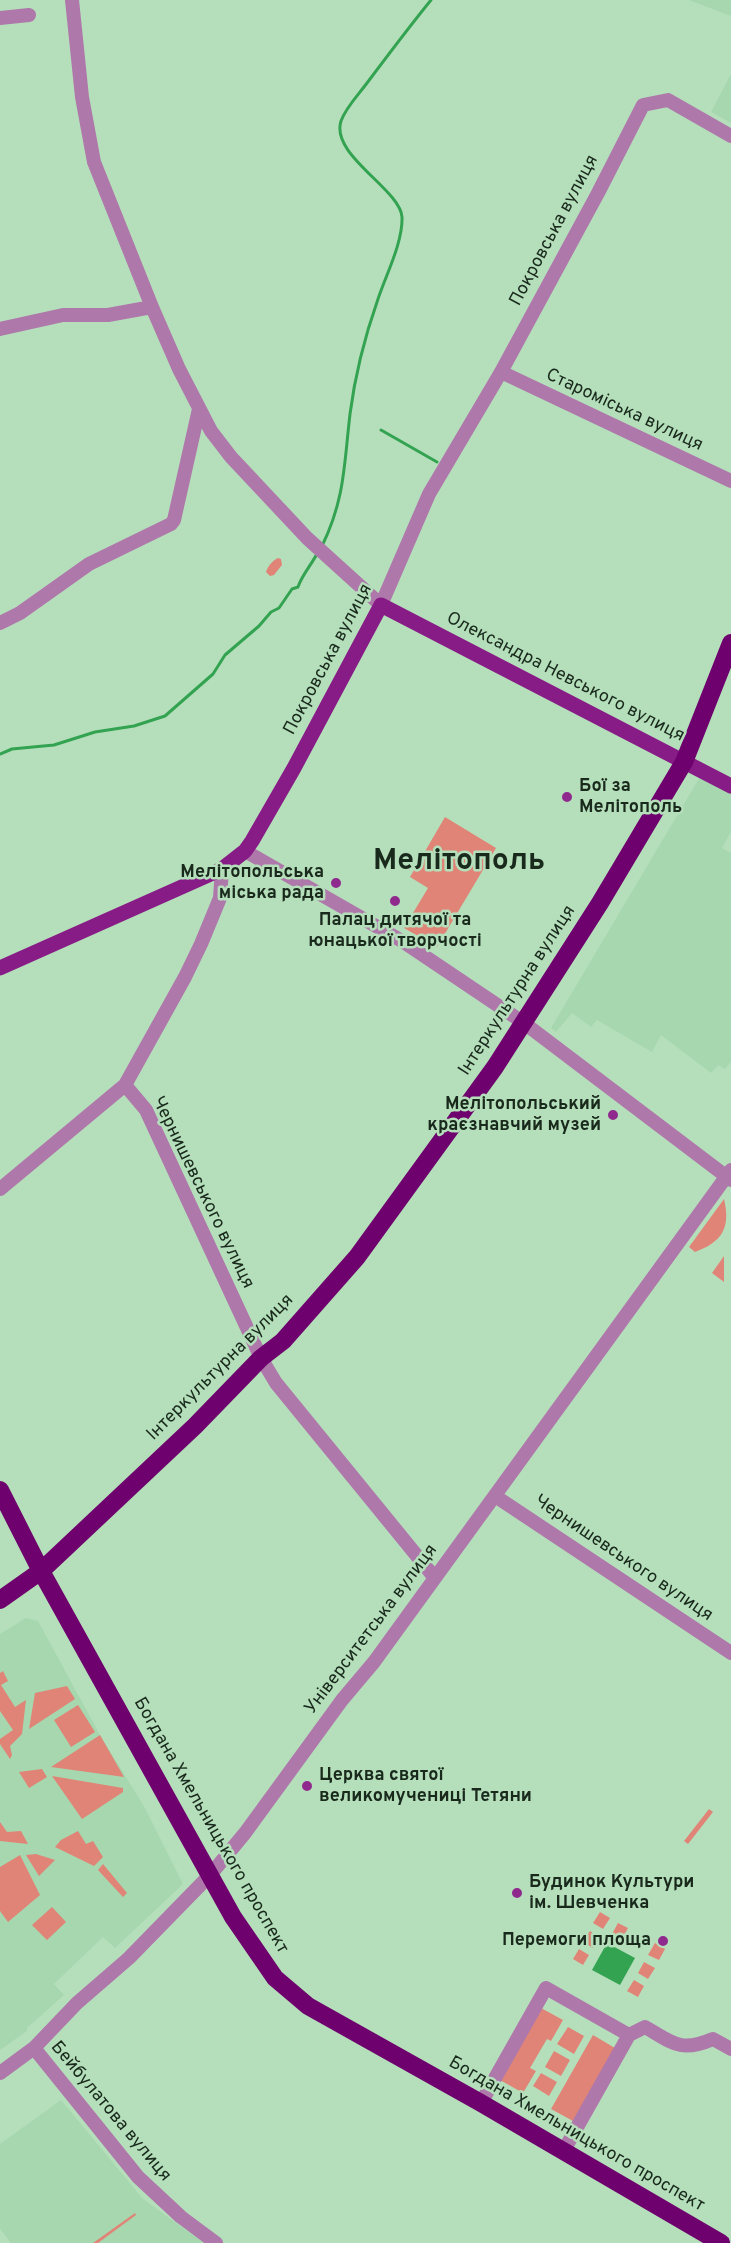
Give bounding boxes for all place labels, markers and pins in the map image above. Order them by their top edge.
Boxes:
place label: Бої за Мелітополь [579,776,682,818]
marker: Бої за Мелітополь [560,790,574,804]
place label: Мелітопольська міська рада [180,862,324,904]
marker: Мелітопольська міська рада [329,876,343,890]
marker: Палац дитячої та юнацької творчості [388,894,402,908]
place label: Палац дитячої та юнацької творчості [308,910,482,952]
place label: Мелітопольський краєзнавчий музей [427,1094,601,1136]
marker: Мелітопольський краєзнавчий музей [606,1108,620,1122]
place label: Церква святої великомучениці Тетяни [319,1765,532,1808]
marker: Церква святої великомучениці Тетяни [300,1779,314,1793]
place label: Будинок Культури ім. Шевченка [529,1872,694,1914]
marker: Будинок Культури ім. Шевченка [510,1886,524,1900]
place label: Перемоги площа [502,1930,651,1952]
marker: Перемоги площа [656,1934,670,1948]

